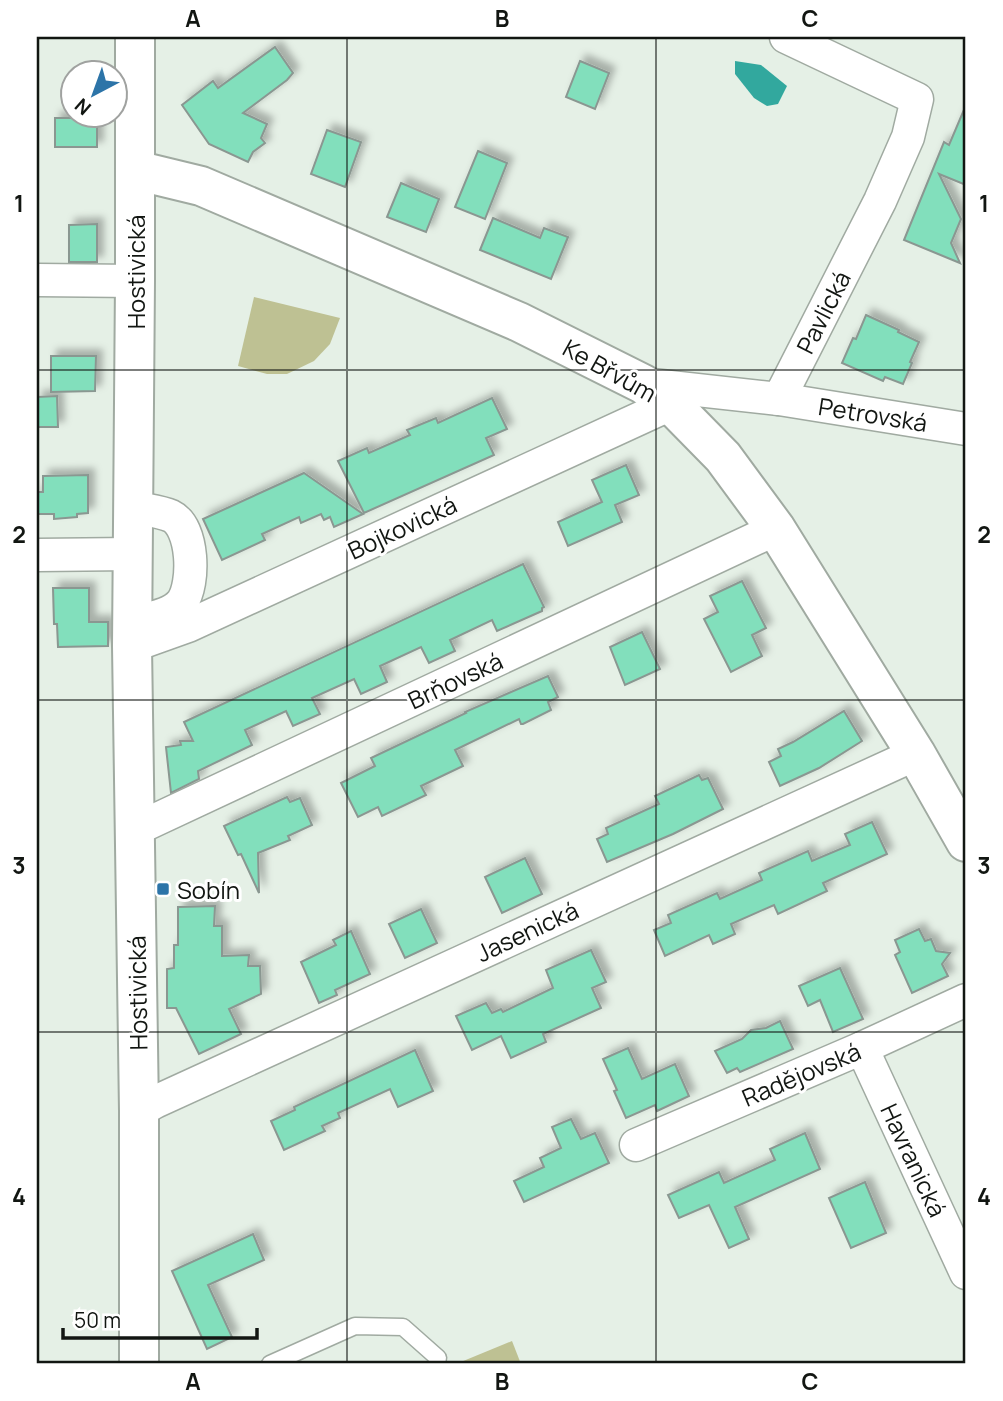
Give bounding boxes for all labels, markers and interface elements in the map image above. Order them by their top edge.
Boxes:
text: A [185,2,201,34]
text: B [495,2,509,34]
text: C [802,2,819,34]
north arrow [60,60,130,130]
text: N [69,93,97,121]
text: 1 [14,187,24,219]
text: 1 [979,187,989,219]
street label: Hostivická [119,215,152,329]
street label: Pavlická [788,265,858,359]
street label: Ke Břvům [557,331,663,409]
street label: Petrovská [816,389,930,439]
street label: Bojkovická [342,487,462,567]
text: 2 [12,518,26,550]
text: 2 [977,518,991,550]
street label: Brňovská [402,644,508,716]
text: 3 [12,849,26,881]
text: 3 [977,849,991,881]
place label: Sobín [177,873,240,906]
marker: Sobín [155,881,171,897]
street label: Jasenická [471,893,583,969]
street label: Hostivická [120,935,154,1051]
street label: Radějovská [737,1034,865,1114]
street label: Havranická [873,1098,955,1222]
text: 4 [12,1180,26,1212]
text: 4 [977,1180,991,1212]
scale bar [63,1296,257,1340]
text: 50 m [74,1306,121,1334]
text: A [185,1365,201,1397]
text: B [495,1365,509,1397]
text: C [802,1365,819,1397]

